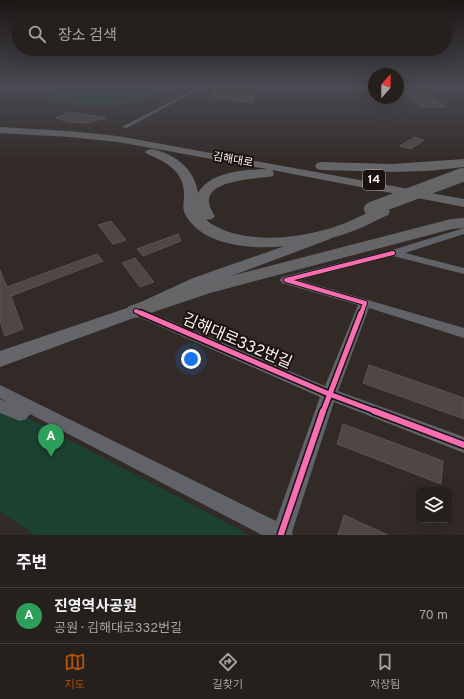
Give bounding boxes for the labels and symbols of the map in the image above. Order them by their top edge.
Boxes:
north arrow [368,68,404,104]
street label: 김해대로 [212,150,254,170]
road number: 14 [363,170,385,190]
street label: 김해대로332번길 [179,310,295,374]
your location [181,349,201,369]
pin: A [38,424,64,457]

